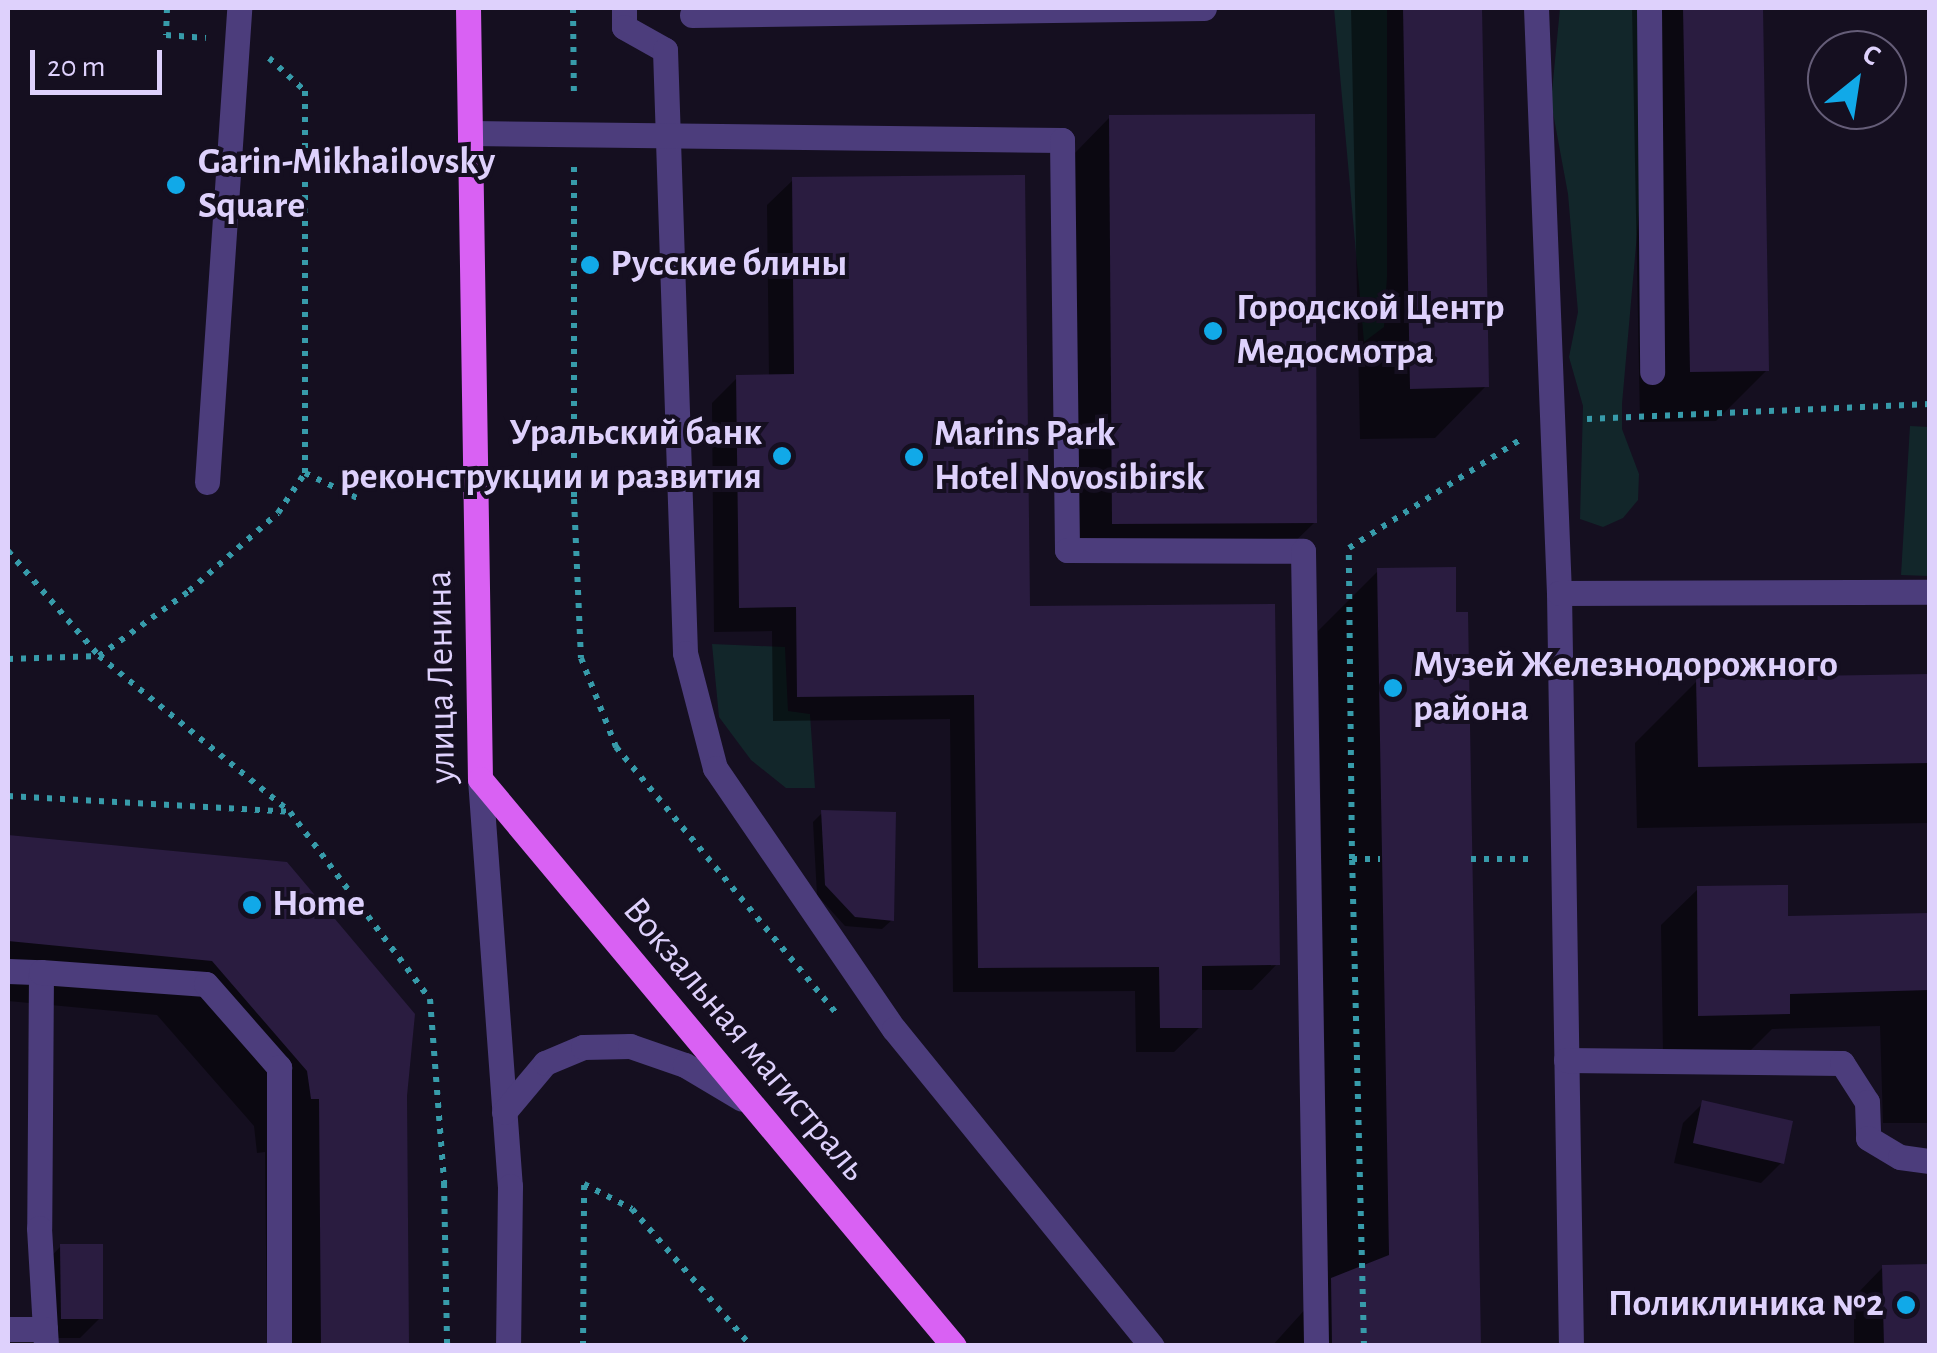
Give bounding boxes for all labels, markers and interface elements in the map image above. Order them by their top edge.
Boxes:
scale bar [35,30,168,92]
north arrow [1807,30,1907,130]
text: С [1857,40,1885,72]
text: 20 m [47,52,105,82]
place label: Garin-Mikhailovsky Square [198,140,495,230]
marker: Garin-Mikhailovsky Square [163,172,189,198]
place label: Русские блины [610,242,847,288]
marker: Русские блины [579,254,601,276]
place label: Городской Центр Медосмотра [1236,286,1505,376]
marker: Городской Центр Медосмотра [1200,318,1226,344]
place label: Уральский банк реконструкции и развития [340,411,762,500]
place label: Marins Park Hotel Novosibirsk [934,412,1205,502]
marker: Уральский банк реконструкции и развития [771,445,793,467]
marker: Marins Park Hotel Novosibirsk [903,446,925,468]
street label: улица Ленина [417,570,467,784]
place label: Музей Железнодорожного района [1413,643,1838,732]
marker: Музей Железнодорожного района [1382,677,1404,699]
place label: Home [272,882,365,928]
street label: Вокзальная магистраль [612,889,876,1191]
marker: Home [241,894,263,916]
place label: Поликлиника №2 [1608,1282,1884,1328]
marker: Поликлиника №2 [1893,1292,1919,1318]

